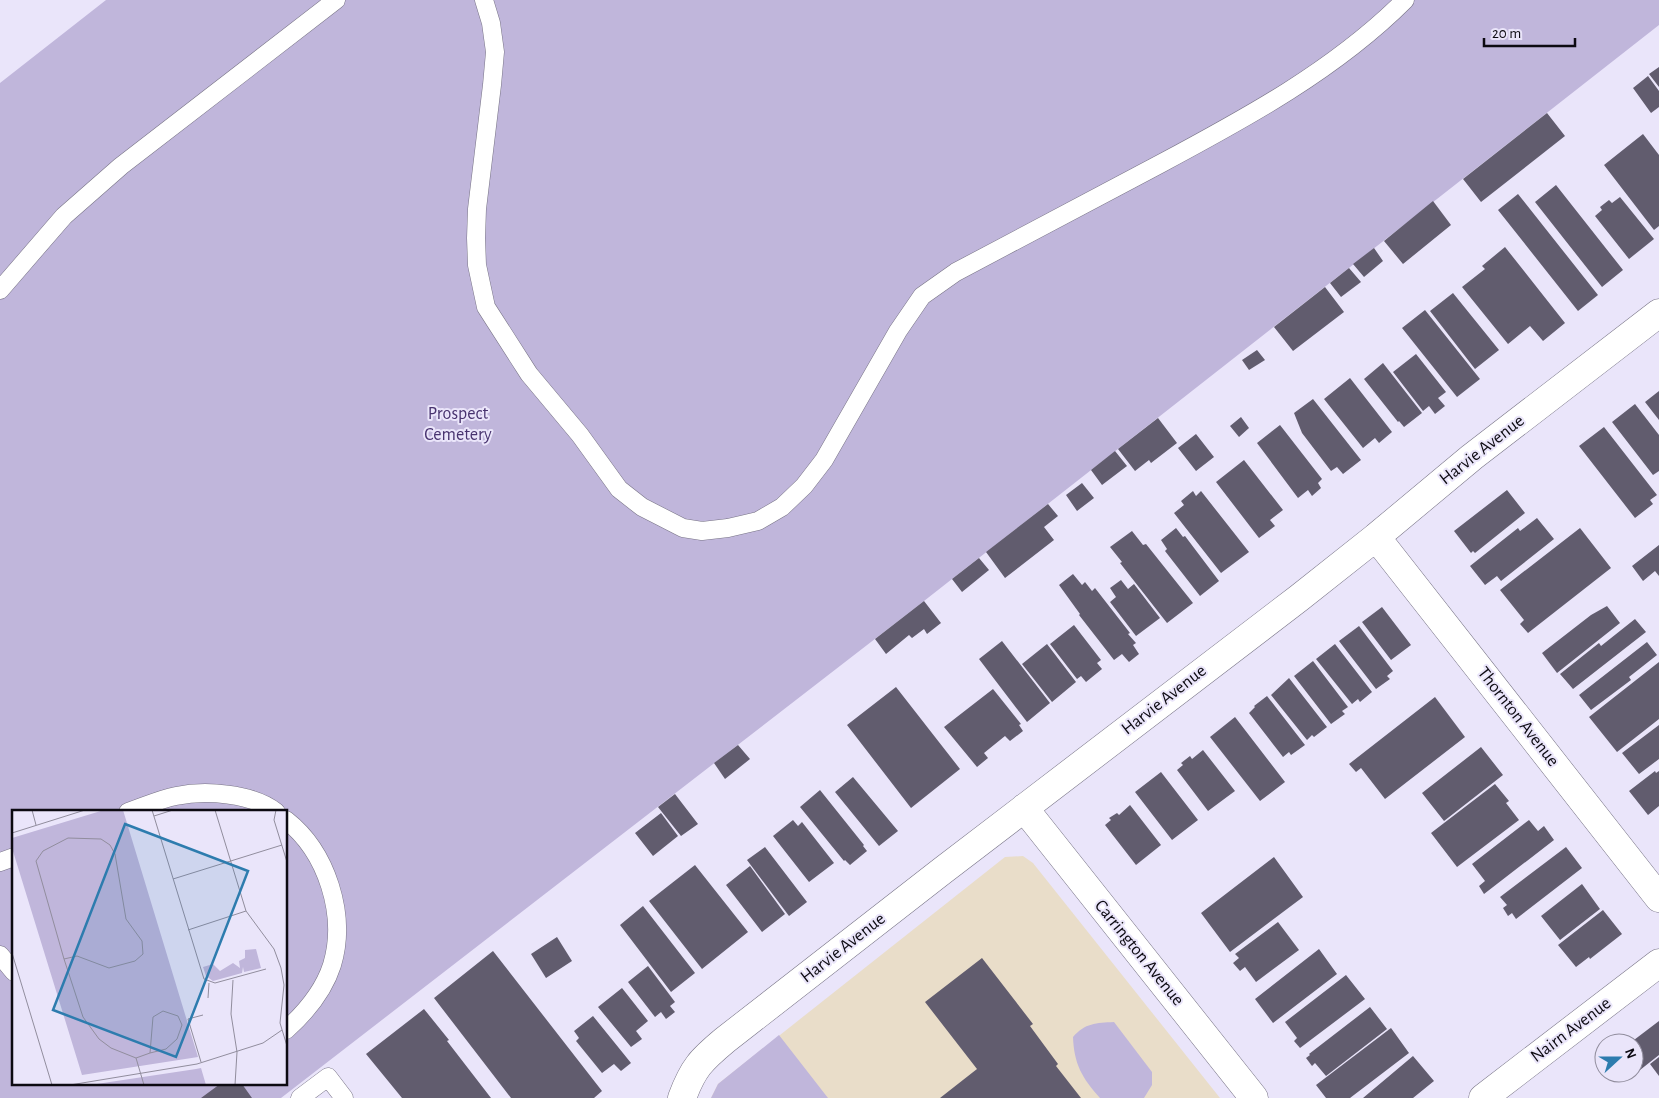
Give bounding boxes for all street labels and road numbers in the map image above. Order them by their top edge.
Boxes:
street label: Harvie Avenue [1436,412,1528,488]
street label: Harvie Avenue [1118,662,1210,738]
street label: Thornton Avenue [1474,664,1562,770]
street label: Carrington Avenue [1091,897,1187,1009]
street label: Harvie Avenue [797,910,889,986]
street label: Nairn Avenue [1528,994,1614,1066]

